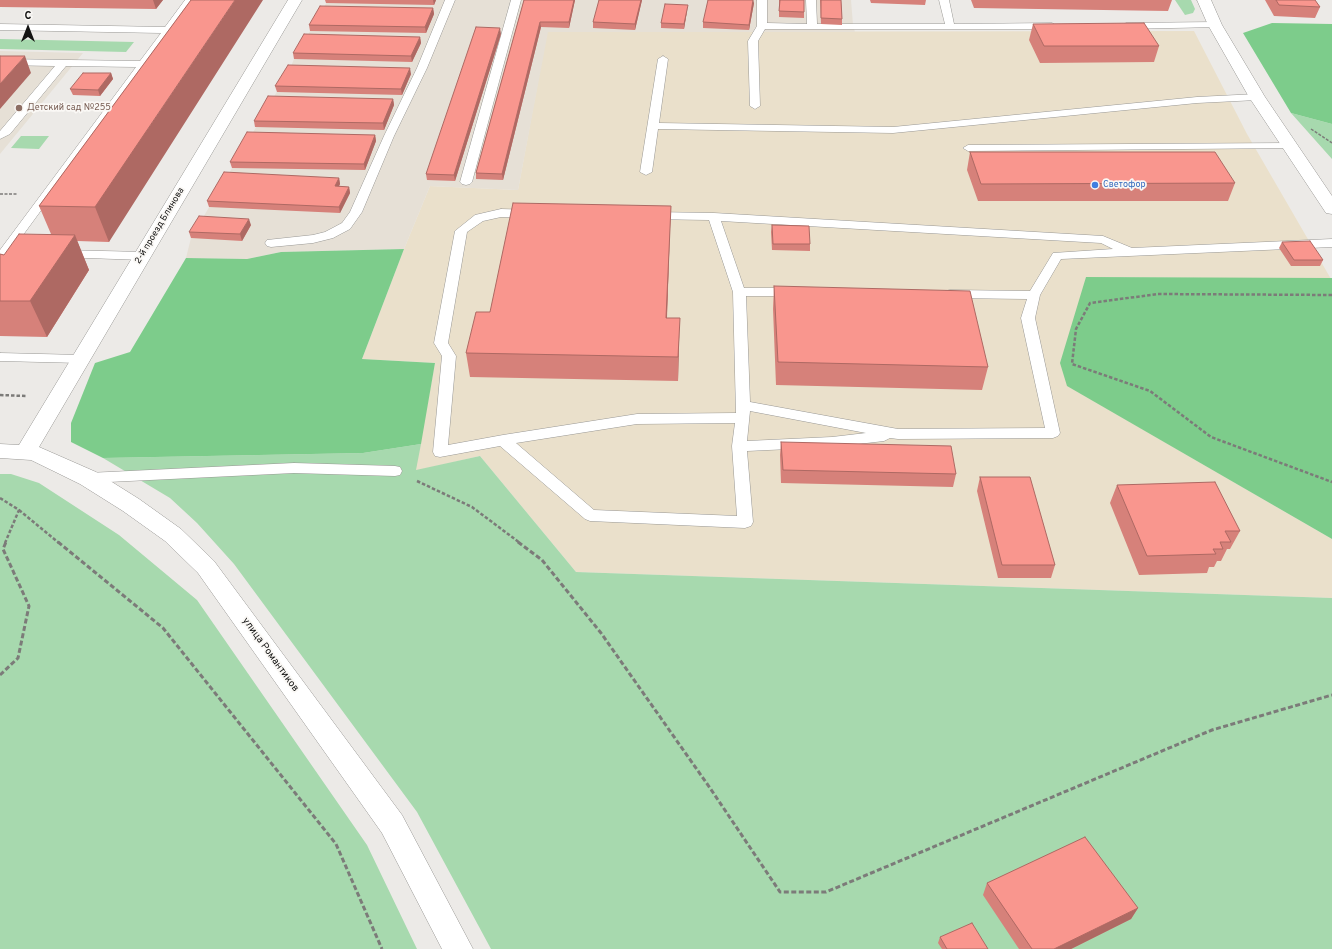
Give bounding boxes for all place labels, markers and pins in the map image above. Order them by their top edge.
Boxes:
marker: Детский сад №255 [14,103,24,113]
place label: Детский сад №255 [27,103,111,113]
marker: Светофор [1090,180,1100,190]
place label: Светофор [1103,180,1146,190]

